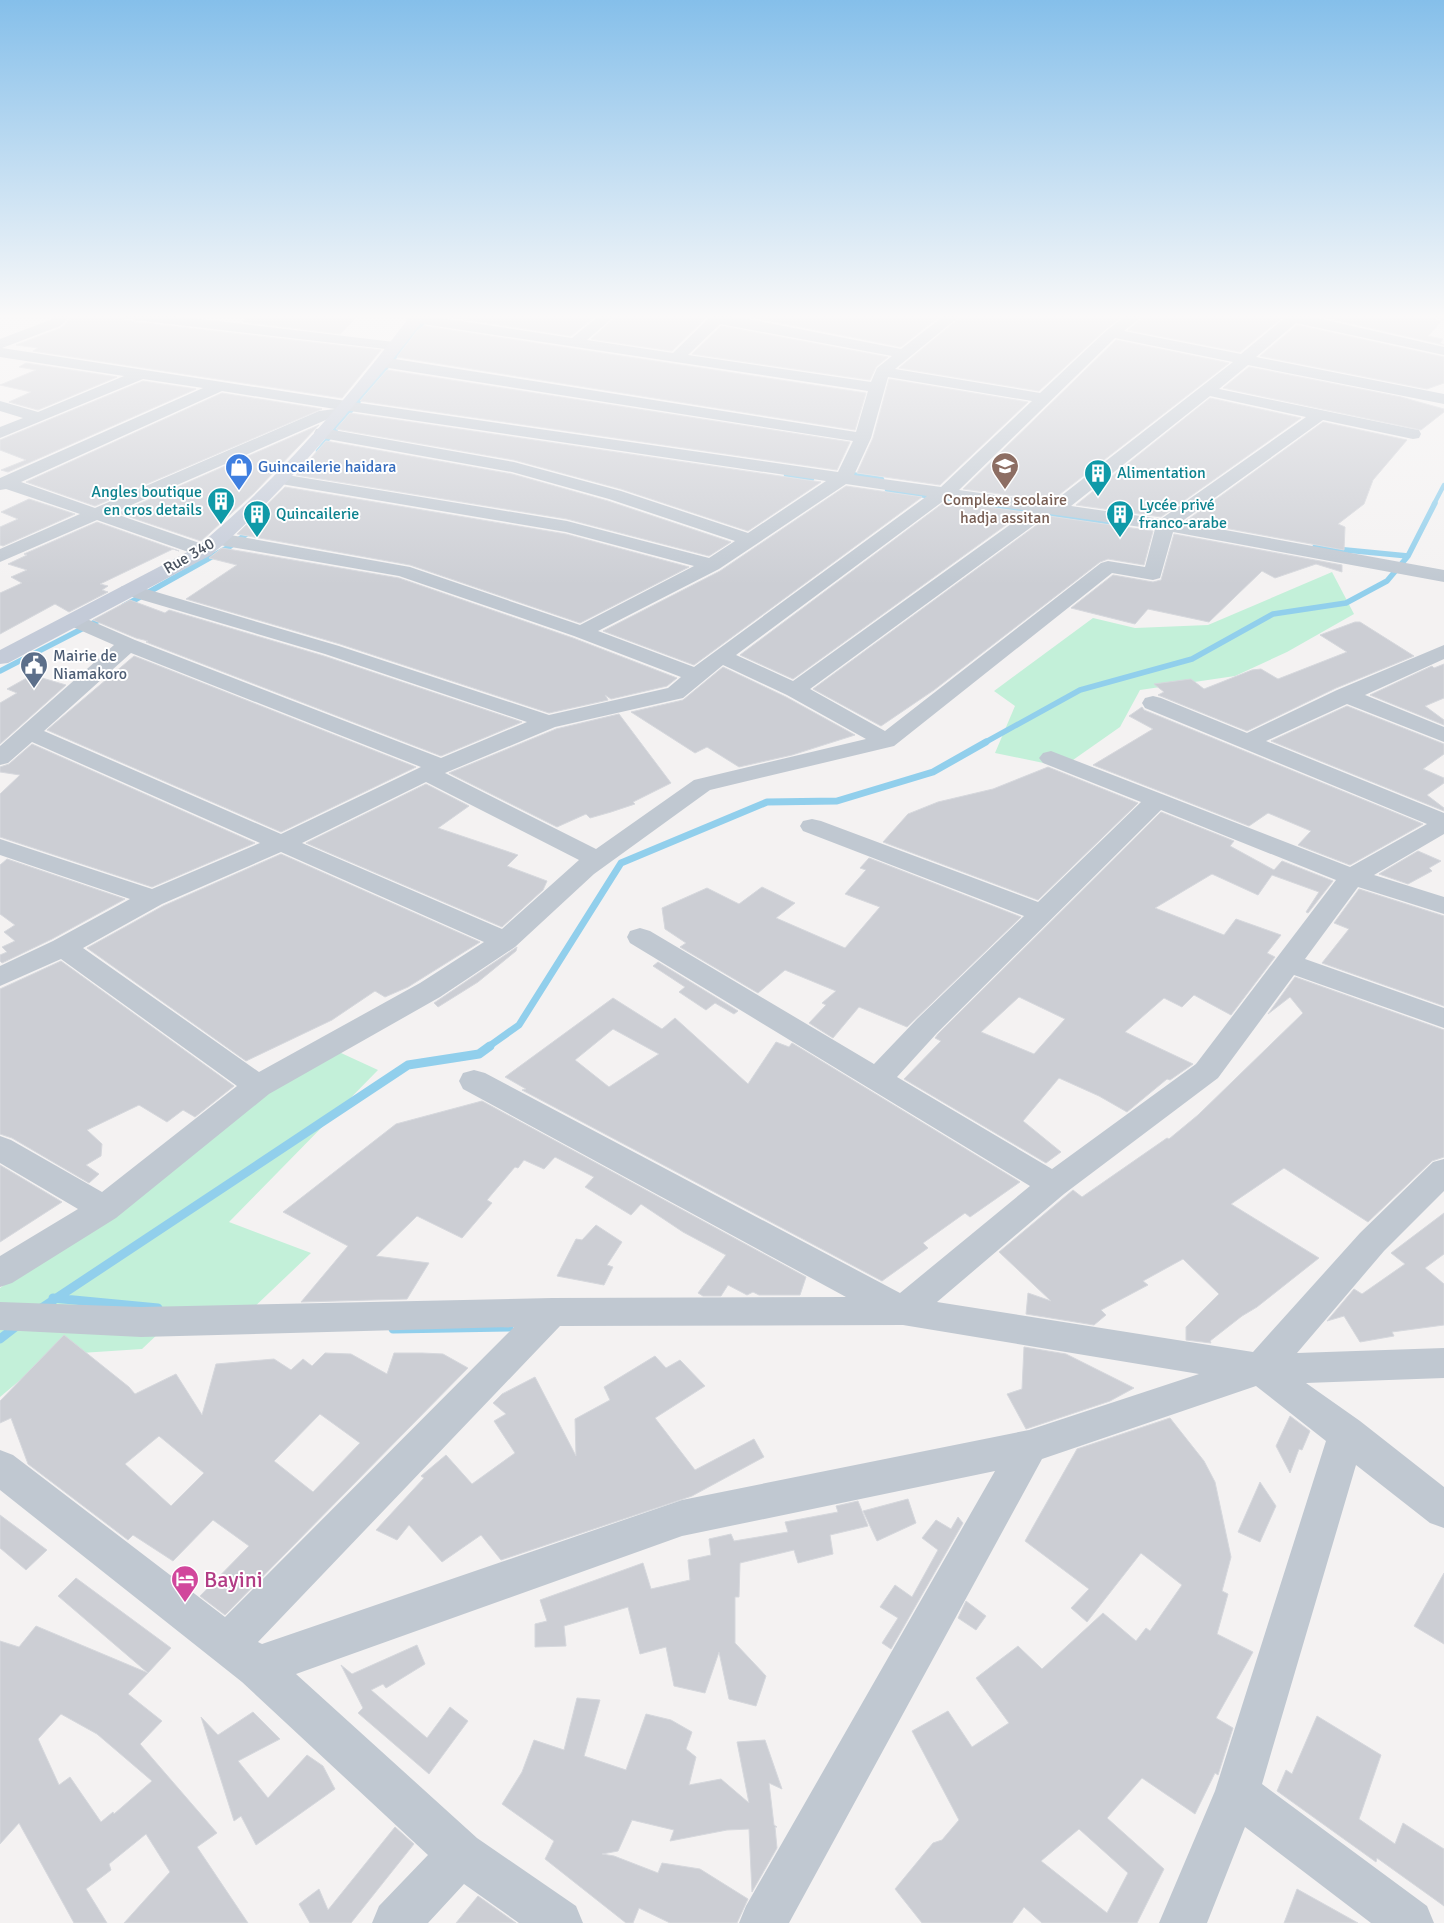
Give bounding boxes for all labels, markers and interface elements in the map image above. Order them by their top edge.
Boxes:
school or university icon: Complexe scolaire hadja assitan [990,451,1020,490]
shop icon: Guincailerie haidara [224,452,254,491]
place label: Guincailerie haidara [258,457,396,477]
building icon: Alimentation [1083,458,1113,497]
place label: Alimentation [1117,463,1206,483]
place label: Angles boutique en cros details [91,482,202,520]
building icon: Angles boutique en cros details [206,486,236,525]
place label: Complexe scolaire hadja assitan [943,490,1067,528]
place label: Lycée privé franco-arabe [1139,495,1227,533]
building icon: Quincailerie [242,499,272,538]
building icon: Lycée privé franco-arabe [1105,499,1135,538]
place label: Quincailerie [276,504,359,524]
street label: Rue 340 [160,533,218,579]
place label: Mairie de Niamakoro [53,646,127,684]
public building icon: Mairie de Niamakoro [19,650,49,689]
hotel icon: Bayini [170,1564,200,1603]
place label: Bayini [204,1566,263,1593]

